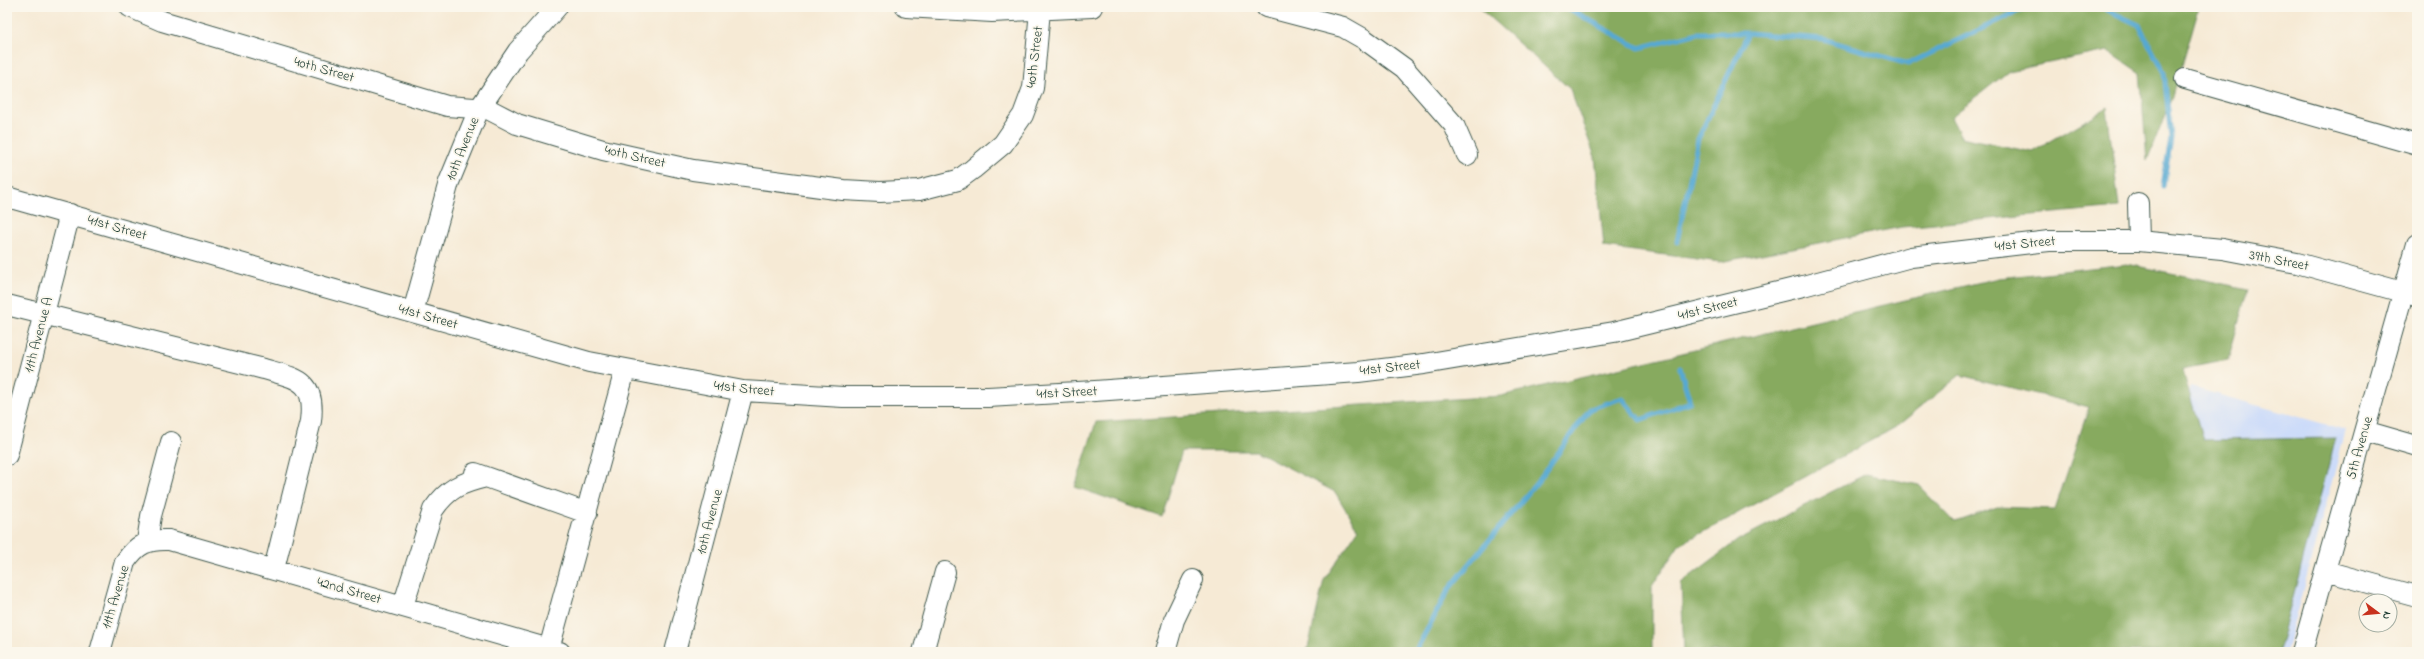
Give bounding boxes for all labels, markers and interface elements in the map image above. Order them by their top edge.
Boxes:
street label: 40th Street [1021,25,1049,89]
street label: 40th Street [291,51,357,89]
street label: 10th Avenue [441,113,486,184]
street label: 40th Street [602,140,668,174]
street label: 41st Street [85,210,149,247]
street label: 41st Street [1994,231,2057,257]
street label: 39th Street [2247,245,2311,277]
street label: 41st Street [1676,291,1740,327]
street label: 11th Avenue A [19,295,59,375]
street label: 41st Street [396,299,460,336]
street label: 41st Street [1359,354,1422,382]
street label: 41st Street [713,375,776,403]
street label: 41st Street [1036,381,1098,405]
street label: 5th Avenue [2341,413,2379,482]
street label: 10th Avenue [691,486,729,557]
street label: 11th Avenue [96,562,136,631]
street label: 42nd Street [314,572,384,610]
north arrow [2358,593,2398,633]
text: N [2378,610,2395,621]

